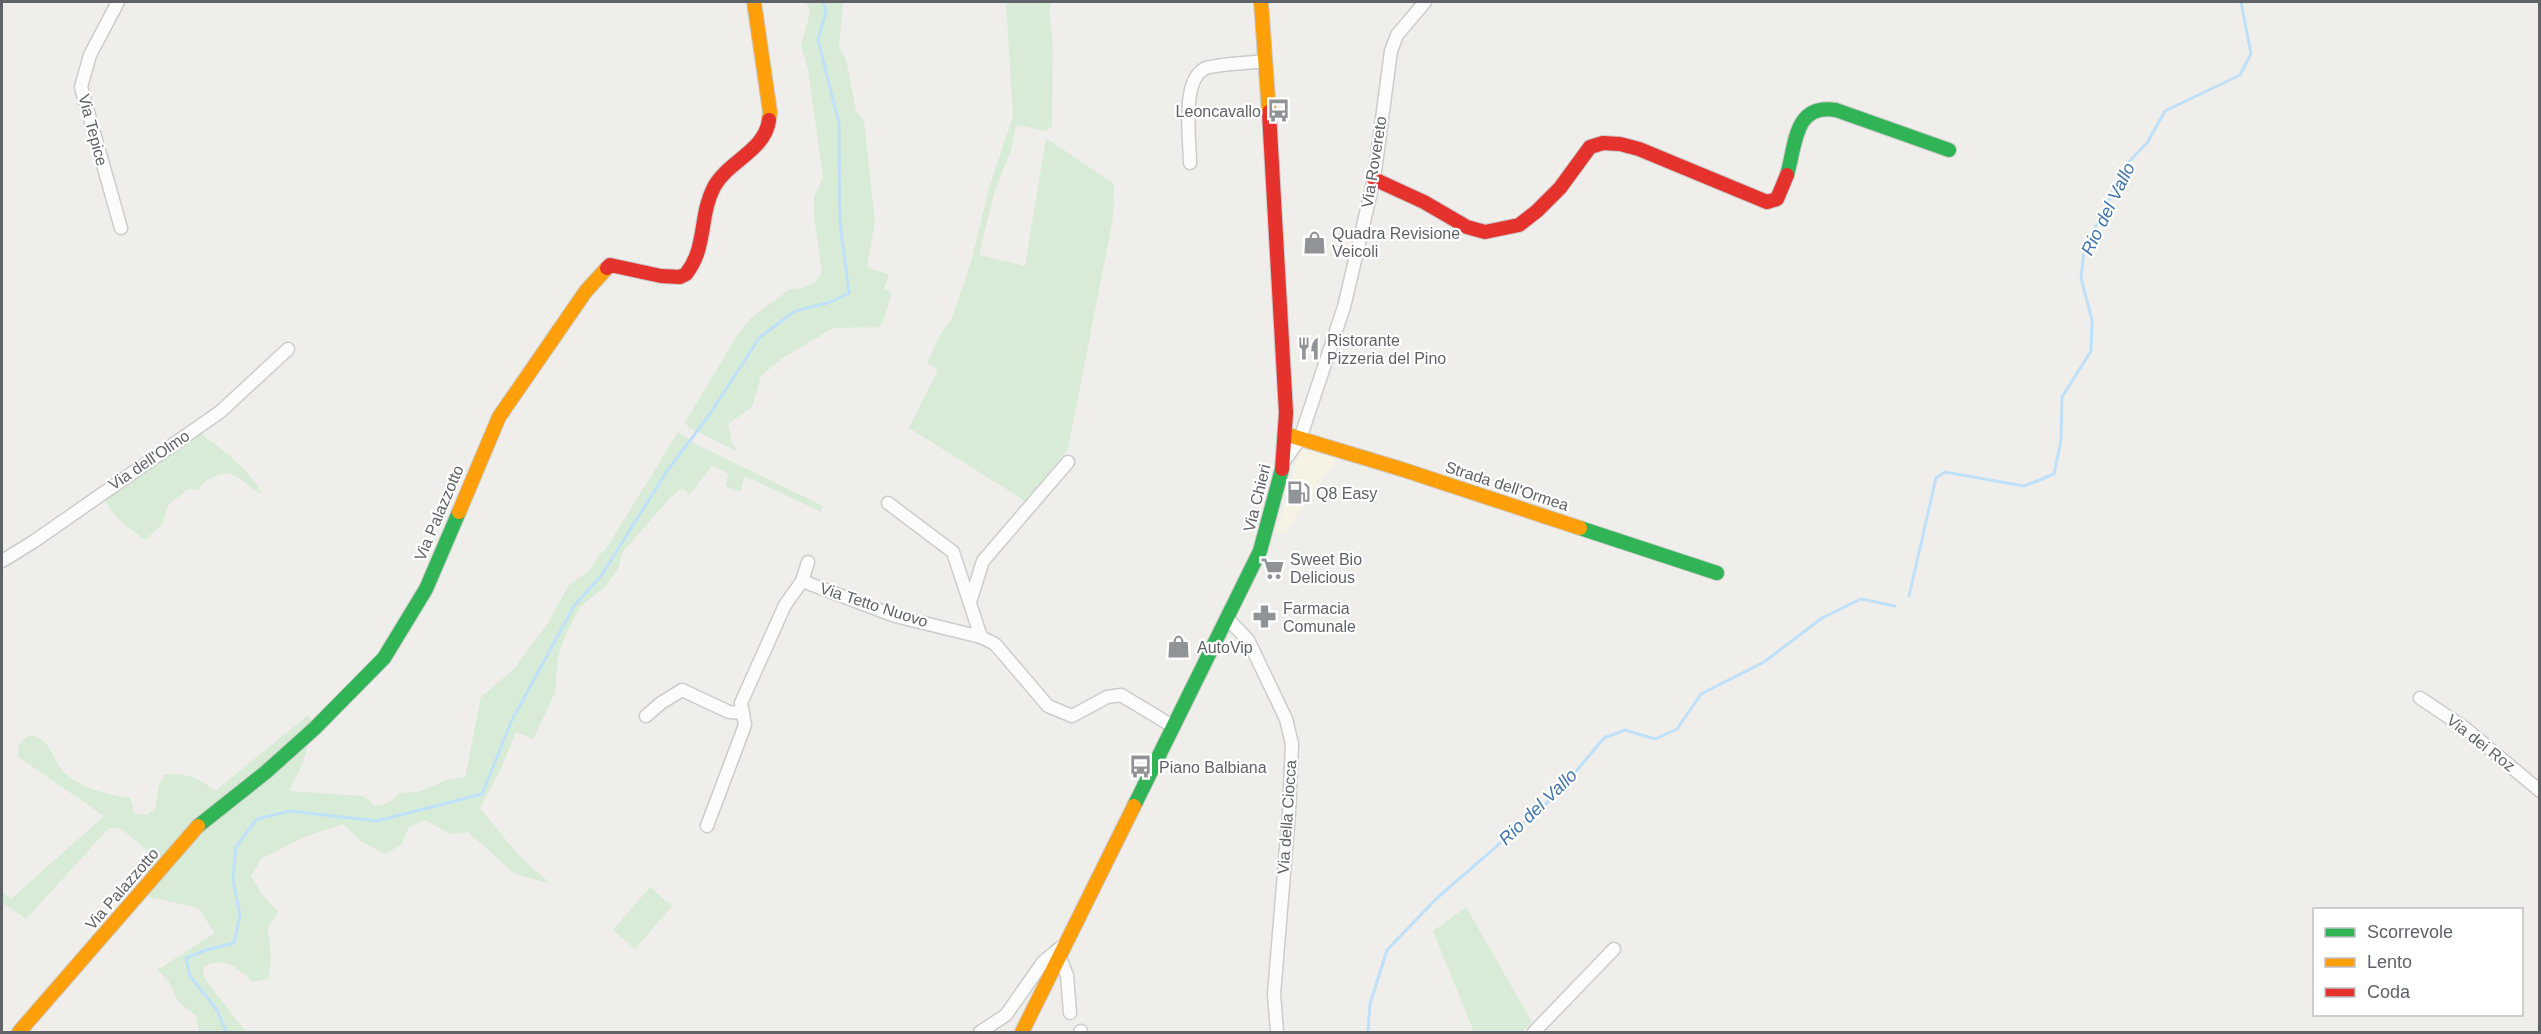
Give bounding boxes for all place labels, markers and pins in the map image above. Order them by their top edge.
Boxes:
bus stop icon: Leoncavallo [1266,98,1292,124]
place label: Leoncavallo [1176,103,1261,120]
place label: Quadra Revisione Veicoli [1332,225,1460,260]
shop icon: Quadra Revisione Veicoli [1301,229,1327,255]
place label: Ristorante Pizzeria del Pino [1327,332,1446,367]
restaurant icon: Ristorante Pizzeria del Pino [1296,336,1322,362]
fuel station icon: Q8 Easy [1285,480,1311,506]
place label: Q8 Easy [1316,485,1377,502]
place label: Sweet Bio Delicious [1290,551,1362,586]
supermarket icon: Sweet Bio Delicious [1259,555,1285,581]
place label: Farmacia Comunale [1283,600,1356,635]
pharmacy icon: Farmacia Comunale [1252,604,1278,630]
shop icon: AutoVip [1166,634,1192,660]
place label: AutoVip [1197,639,1253,656]
bus stop icon: Piano Balbiana [1128,754,1154,780]
place label: Piano Balbiana [1159,759,1267,776]

